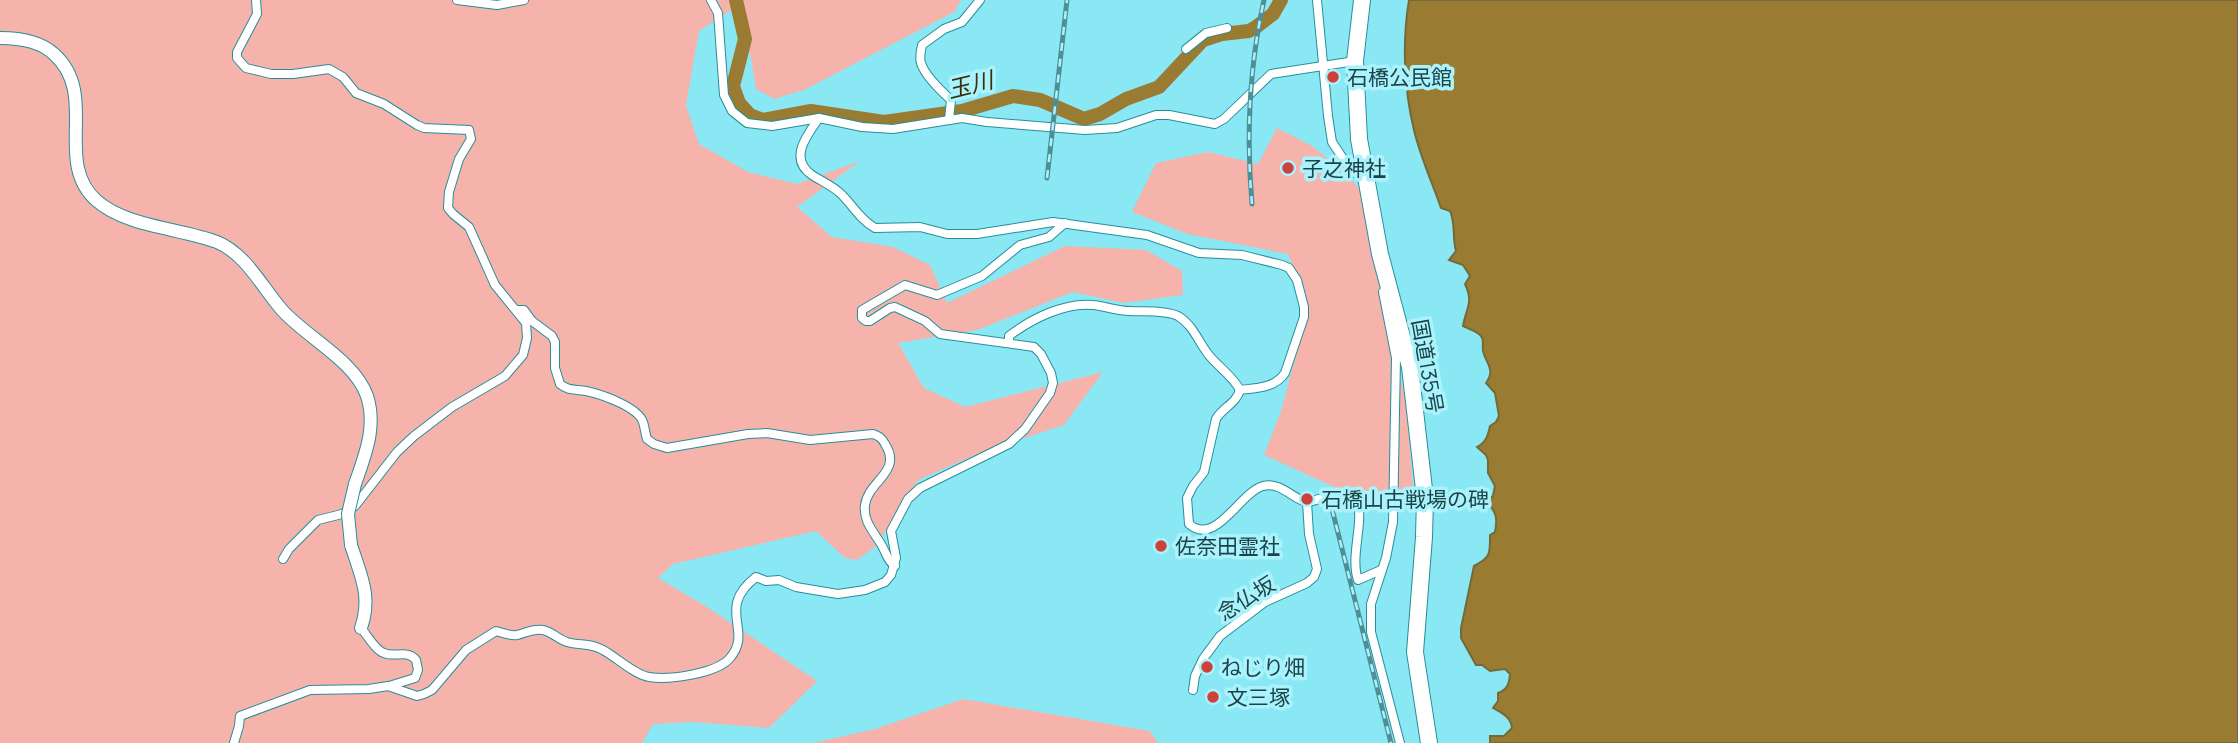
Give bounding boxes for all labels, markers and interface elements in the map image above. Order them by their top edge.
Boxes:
water label: 玉川 [944,62,999,105]
place label: 石橋公民館 [1347,63,1452,91]
marker: 石橋公民館 [1325,69,1341,85]
place label: 子之神社 [1302,154,1386,182]
marker: 子之神社 [1280,160,1296,176]
street label: 国道135号 [1406,317,1450,415]
place label: 石橋山古戦場の碑 [1321,485,1489,513]
marker: 石橋山古戦場の碑 [1299,491,1315,507]
place label: 佐奈田霊社 [1175,532,1280,560]
marker: 佐奈田霊社 [1153,538,1169,554]
street label: 念仏坂 [1212,569,1280,627]
place label: ねじり畑 [1221,653,1305,681]
marker: ねじり畑 [1199,659,1215,675]
place label: 文三塚 [1227,683,1290,711]
marker: 文三塚 [1205,689,1221,705]

